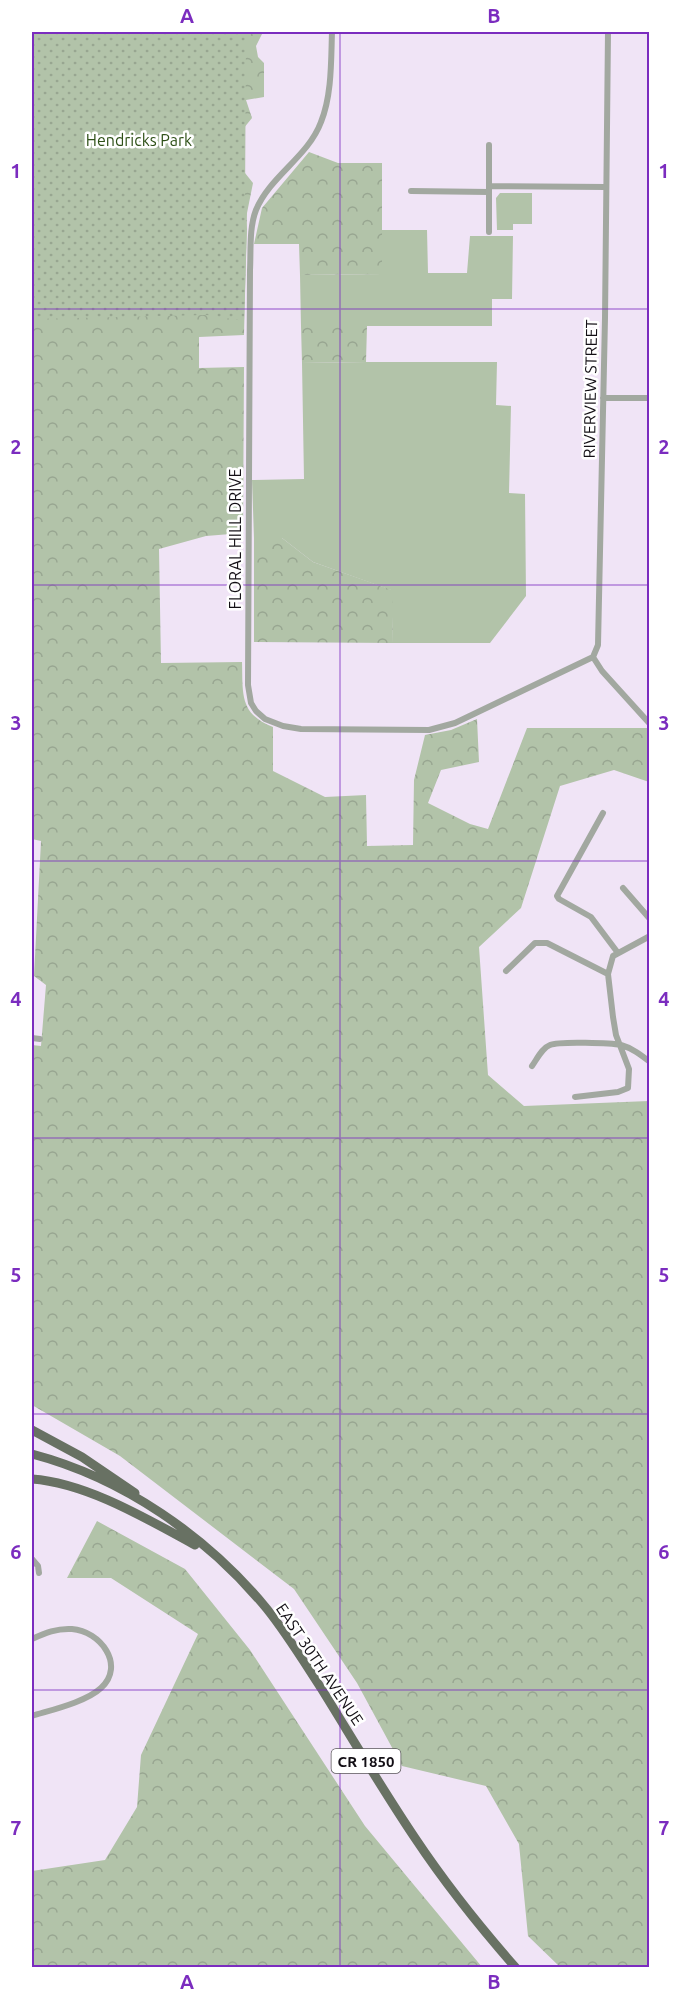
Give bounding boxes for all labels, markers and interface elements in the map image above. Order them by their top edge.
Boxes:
text: A [180,4,194,27]
text: B [487,4,501,27]
park label: Hendricks Park [86,131,192,149]
text: 1 [10,159,22,182]
text: 1 [658,159,670,182]
street label: RIVERVIEW STREET [580,319,600,459]
text: 2 [10,435,22,458]
text: 2 [658,435,670,458]
street label: FLORAL HILL DRIVE [226,469,244,609]
text: 3 [10,711,22,734]
text: 3 [658,711,670,734]
text: 4 [10,987,22,1010]
text: 4 [658,987,670,1010]
text: 5 [10,1263,22,1286]
text: 5 [658,1263,670,1286]
text: 6 [10,1540,22,1563]
text: 6 [658,1540,670,1563]
street label: EAST 30TH AVENUE [273,1600,367,1728]
road number: CR 1850 [332,1749,400,1773]
text: 7 [10,1816,22,1839]
text: 7 [658,1816,670,1839]
text: A [180,1970,194,1993]
text: B [487,1970,501,1993]

